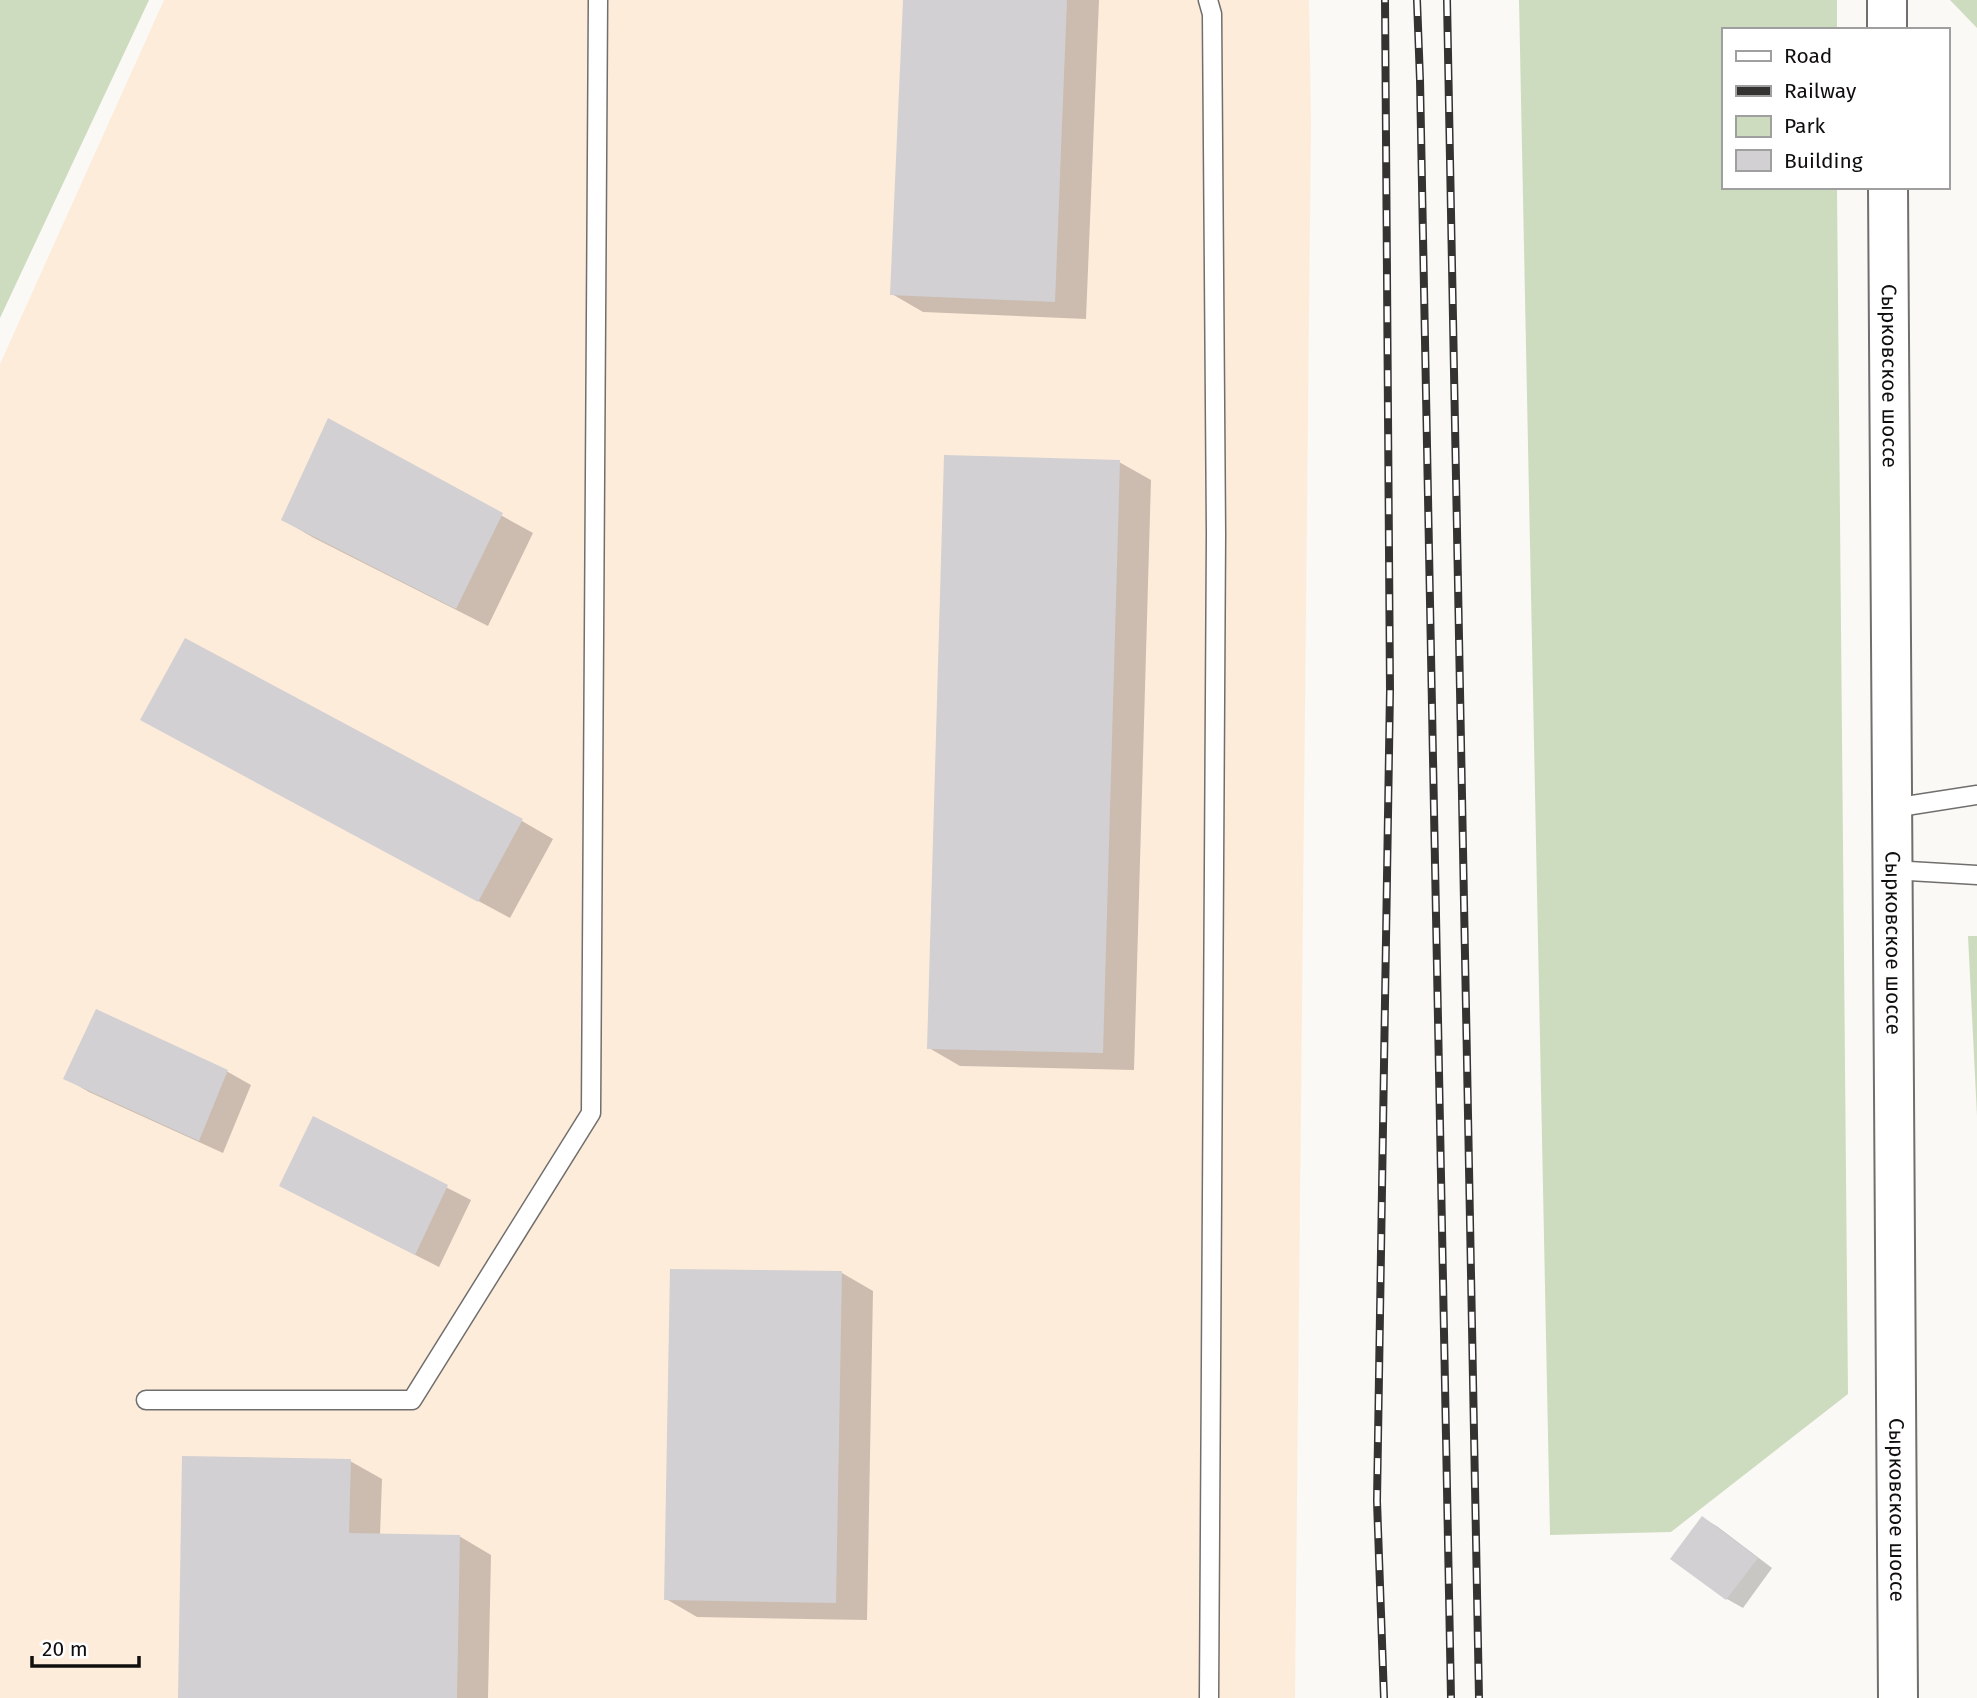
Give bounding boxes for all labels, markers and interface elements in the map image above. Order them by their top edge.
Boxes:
legend [1722,28,1949,189]
text: Road [1784,43,1832,69]
text: Railway [1784,78,1857,104]
text: Park [1784,113,1826,139]
text: Building [1784,148,1863,174]
street label: Сырковское шоссе [1876,284,1903,468]
street label: Сырковское шоссе [1879,851,1907,1035]
street label: Сырковское шоссе [1883,1418,1910,1602]
scale bar [32,1624,138,1668]
text: 20 m [42,1636,88,1662]

